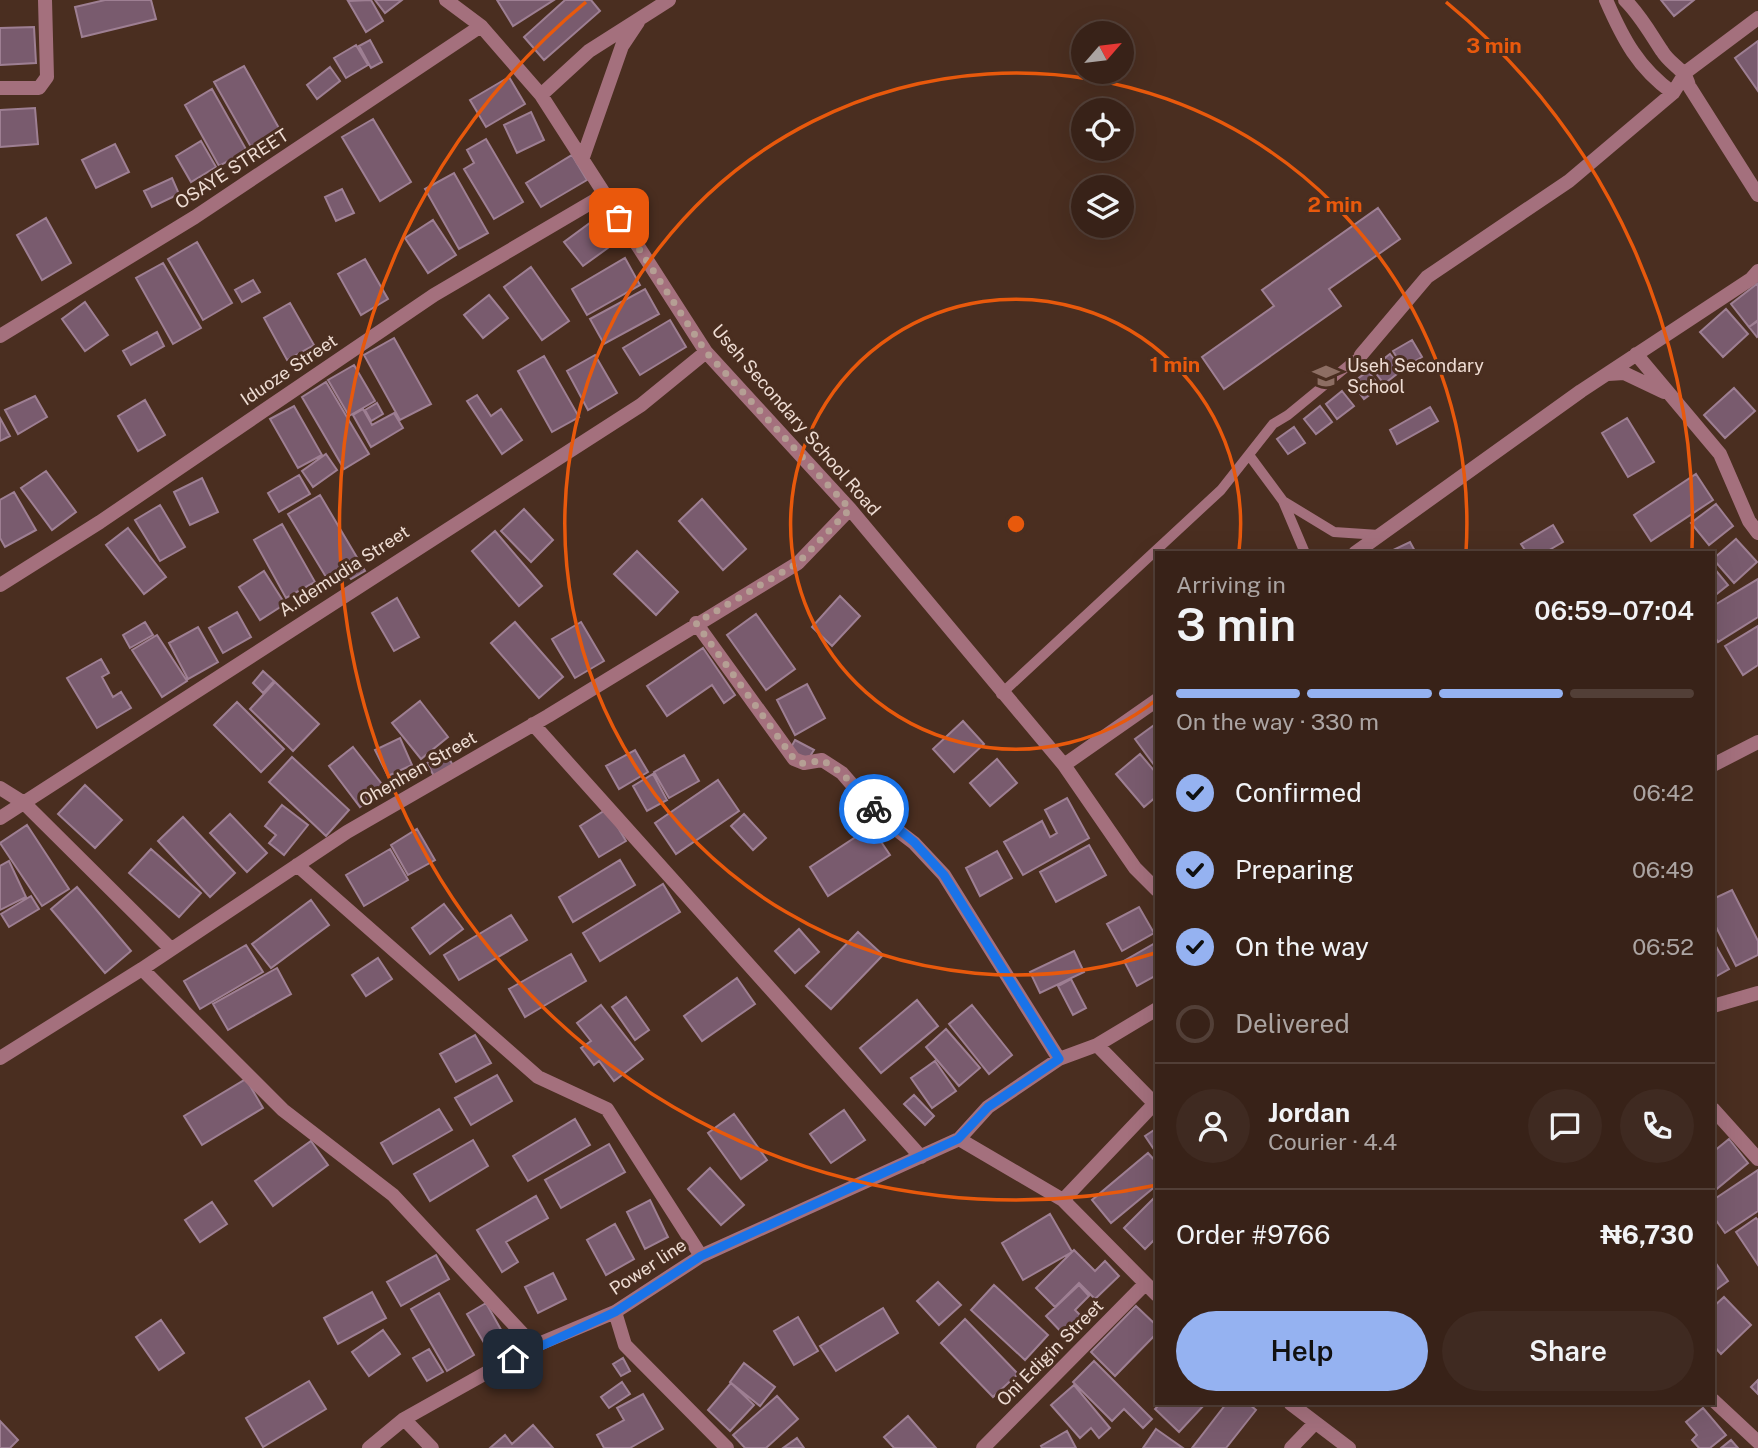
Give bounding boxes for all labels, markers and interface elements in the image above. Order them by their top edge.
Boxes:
north arrow [1071,21,1134,84]
map controls [1071,21,1134,238]
text: 3 min [1466,33,1522,58]
button: locate [1071,98,1134,161]
street label: OSAYE STREET [171,124,293,213]
button: layers [1071,175,1134,238]
pin [589,188,649,248]
text: 2 min [1307,192,1363,217]
icon: bag [600,199,638,237]
street label: Useh Secondary School Road [708,320,885,519]
street label: Iduoze Street [237,330,341,410]
text: 1 min [1150,352,1200,377]
place label: Useh Secondary School [1347,355,1484,397]
school or university icon: Useh Secondary School [1311,361,1341,391]
centre of rings [1004,512,1028,536]
street label: A.Idemudia Street [275,521,413,621]
text: Arriving in [1176,571,1286,598]
text: 06:59–07:04 [1534,595,1694,626]
text: 3 min [1176,597,1296,651]
text: On the way · 330 m [1176,708,1379,735]
street label: Ohenhen Street [355,726,480,811]
courier [839,774,909,844]
icon: check [1176,774,1214,812]
text: Confirmed [1235,777,1362,808]
text: 06:42 [1633,779,1694,806]
icon: bike [855,790,893,828]
icon: check [1176,851,1214,889]
text: Preparing [1235,854,1354,885]
text: 06:49 [1632,856,1694,883]
icon: check [1176,928,1214,966]
text: On the way [1235,931,1369,962]
text: 06:52 [1632,933,1694,960]
text: Delivered [1235,1008,1350,1039]
button: person [1176,1089,1250,1163]
button: chat [1528,1089,1602,1163]
button: phone [1620,1089,1694,1163]
text: Jordan [1268,1097,1350,1128]
text: Courier · 4.4 [1268,1128,1397,1155]
text: Order #9766 [1176,1219,1330,1250]
text: ₦6,730 [1600,1219,1694,1250]
street label: Power line [605,1234,690,1299]
street label: Oni Edigin Street [992,1295,1107,1410]
button: Help [1176,1311,1428,1391]
button: Share [1442,1311,1694,1391]
pin [483,1329,543,1389]
icon: home [494,1340,532,1378]

